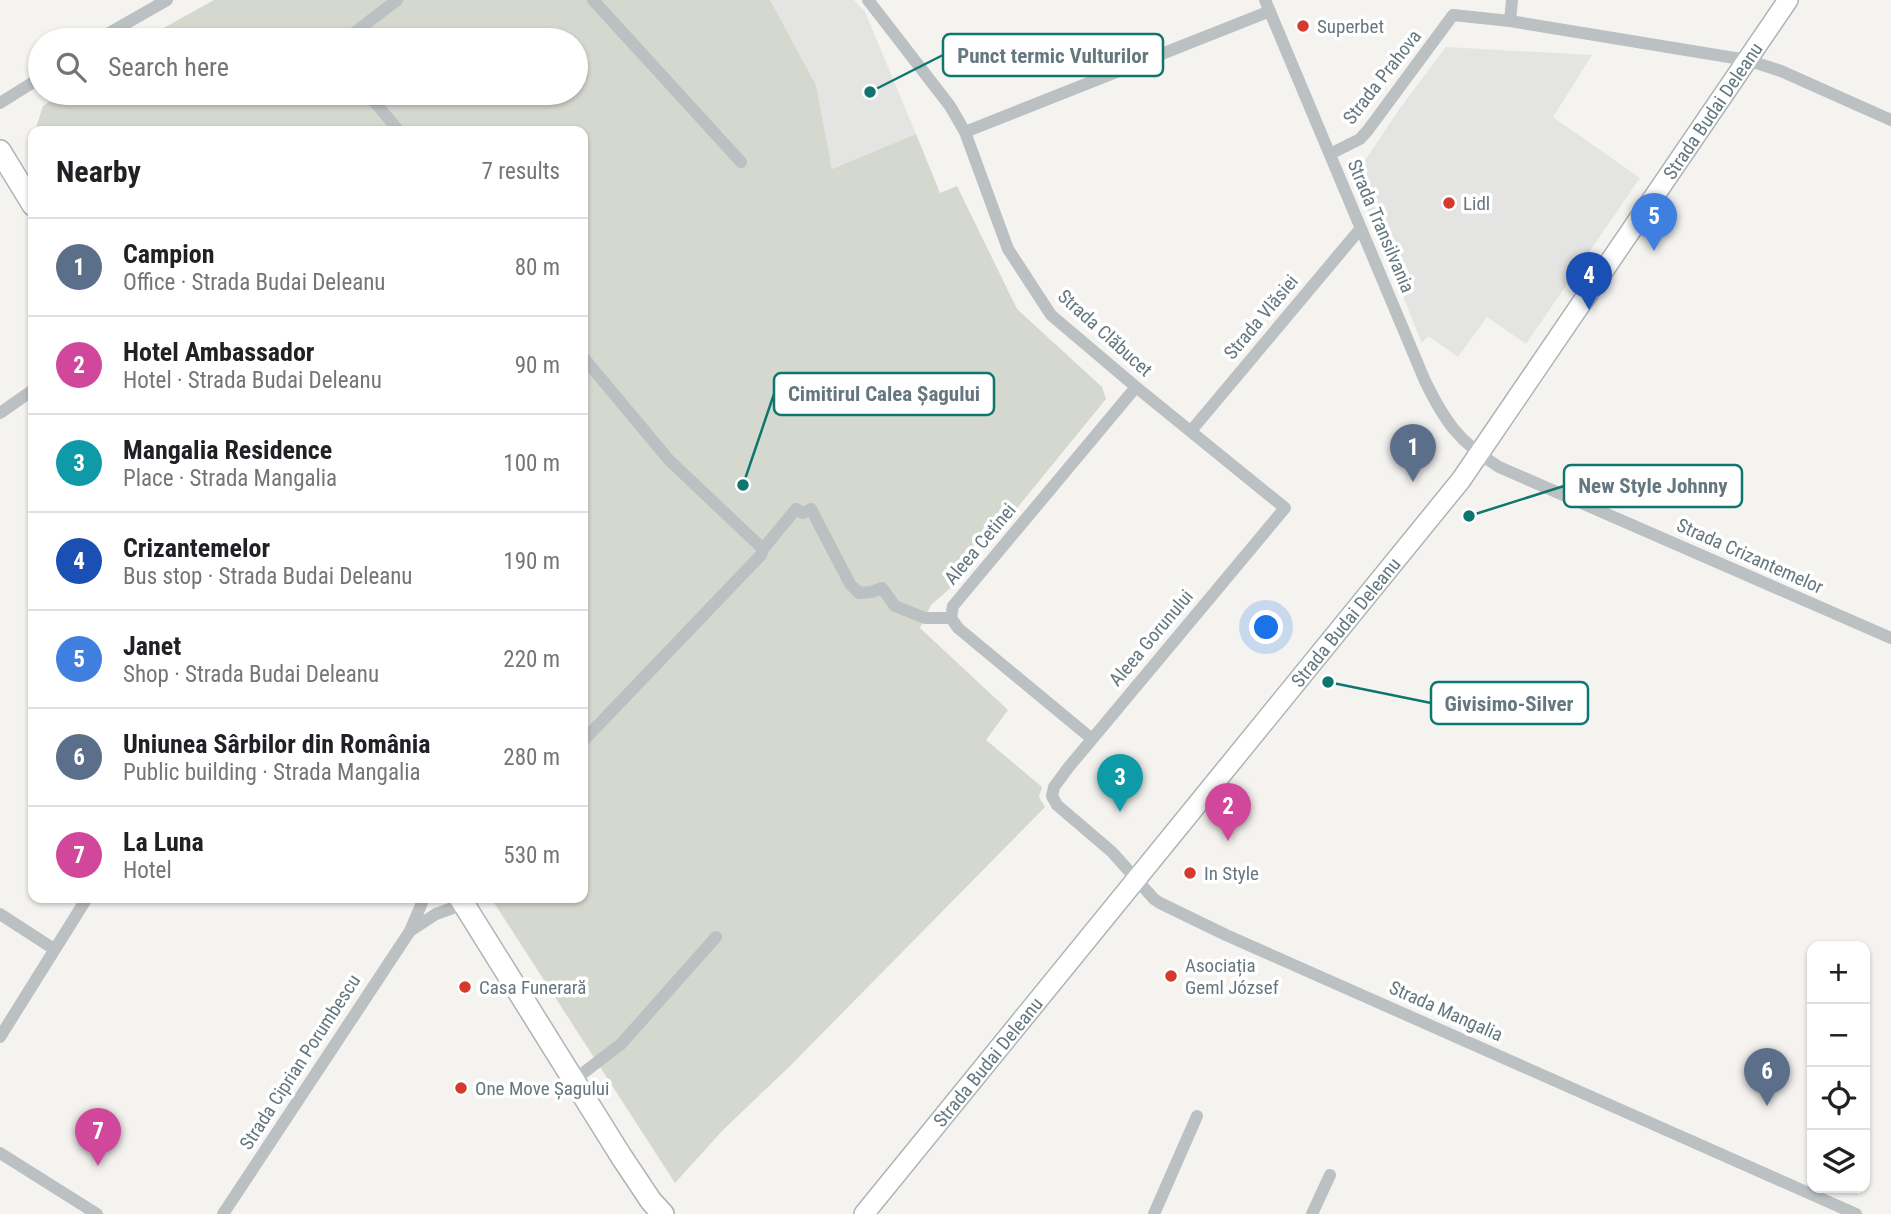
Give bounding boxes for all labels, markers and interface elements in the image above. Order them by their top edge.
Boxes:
place label: Superbet [1317,15,1384,38]
marker: Superbet [1295,18,1311,34]
street label: Strada Prahova [1338,25,1426,129]
search box [28,28,588,105]
callout: Punct termic Vulturilor [943,34,1163,76]
street label: Strada Budai Deleanu [1658,38,1767,183]
text: Punct termic Vulturilor [957,44,1149,68]
icon: search [52,48,90,86]
text: Search here [108,52,229,82]
text: Nearby [56,154,141,189]
street label: Strada Transilvania [1343,156,1419,296]
text: 7 results [482,158,560,185]
place label: Lidl [1463,192,1490,215]
pin: 5 [1631,193,1677,251]
marker: Lidl [1441,195,1457,211]
text: Campion [123,239,215,269]
pin: 4 [1566,252,1612,310]
text: 1 [73,254,85,281]
text: 80 m [515,254,560,281]
text: Office · Strada Budai Deleanu [123,269,385,296]
street label: Strada Vlăsiei [1219,270,1303,364]
street label: Strada Clăbucet [1053,285,1157,381]
text: Hotel Ambassador [123,337,314,367]
text: 2 [73,352,85,379]
text: 90 m [515,352,560,379]
text: Hotel · Strada Budai Deleanu [123,367,382,394]
callout: Cimitirul Calea Șagului [774,373,994,415]
text: Cimitirul Calea Șagului [788,382,980,406]
pin: 1 [1390,424,1436,482]
text: Mangalia Residence [123,435,332,465]
text: 3 [73,450,85,477]
text: 100 m [503,450,560,477]
text: Place · Strada Mangalia [123,465,337,492]
callout: New Style Johnny [1564,465,1742,507]
text: New Style Johnny [1578,474,1728,498]
street label: Aleea Cetinei [939,499,1021,589]
street label: Strada Crizantemelor [1673,513,1827,599]
text: Crizantemelor [123,533,270,563]
text: 4 [73,548,85,575]
text: 190 m [503,548,560,575]
street label: Strada Budai Deleanu [1286,553,1405,692]
text: Bus stop · Strada Budai Deleanu [123,563,412,590]
street label: Aleea Gorunului [1104,585,1198,691]
your location [1249,610,1283,644]
text: Janet [123,631,181,661]
text: 5 [73,646,85,673]
text: 220 m [503,646,560,673]
text: Shop · Strada Budai Deleanu [123,661,379,688]
callout: Givisimo-Silver [1431,682,1588,724]
text: Givisimo-Silver [1445,692,1574,716]
text: Uniunea Sârbilor din România [123,729,431,759]
text: 6 [73,744,85,771]
text: 280 m [503,744,560,771]
pin: 3 [1097,754,1143,812]
text: Public building · Strada Mangalia [123,759,421,786]
pin: 2 [1205,783,1251,841]
text: La Luna [123,827,204,857]
text: 7 [73,842,85,869]
text: 530 m [503,842,560,869]
text: Hotel [123,857,172,884]
place label: In Style [1204,862,1259,885]
marker: In Style [1182,865,1198,881]
map controls [1807,941,1870,1193]
button: + [1807,941,1870,1004]
place label: Asociația Geml József [1185,954,1279,999]
marker: Asociația Geml József [1163,968,1179,984]
street label: Strada Ciprian Porumbescu [235,970,365,1154]
place label: Casa Funerară [479,976,586,999]
street label: Strada Mangalia [1386,976,1506,1046]
marker: Casa Funerară [457,979,473,995]
street label: Strada Budai Deleanu [928,992,1047,1131]
button: − [1807,1004,1870,1067]
pin: 6 [1744,1048,1790,1106]
button: locate [1807,1067,1870,1130]
place label: One Move Șagului [475,1077,609,1100]
marker: One Move Șagului [453,1080,469,1096]
pin: 7 [75,1108,121,1166]
button: layers [1807,1130,1870,1193]

